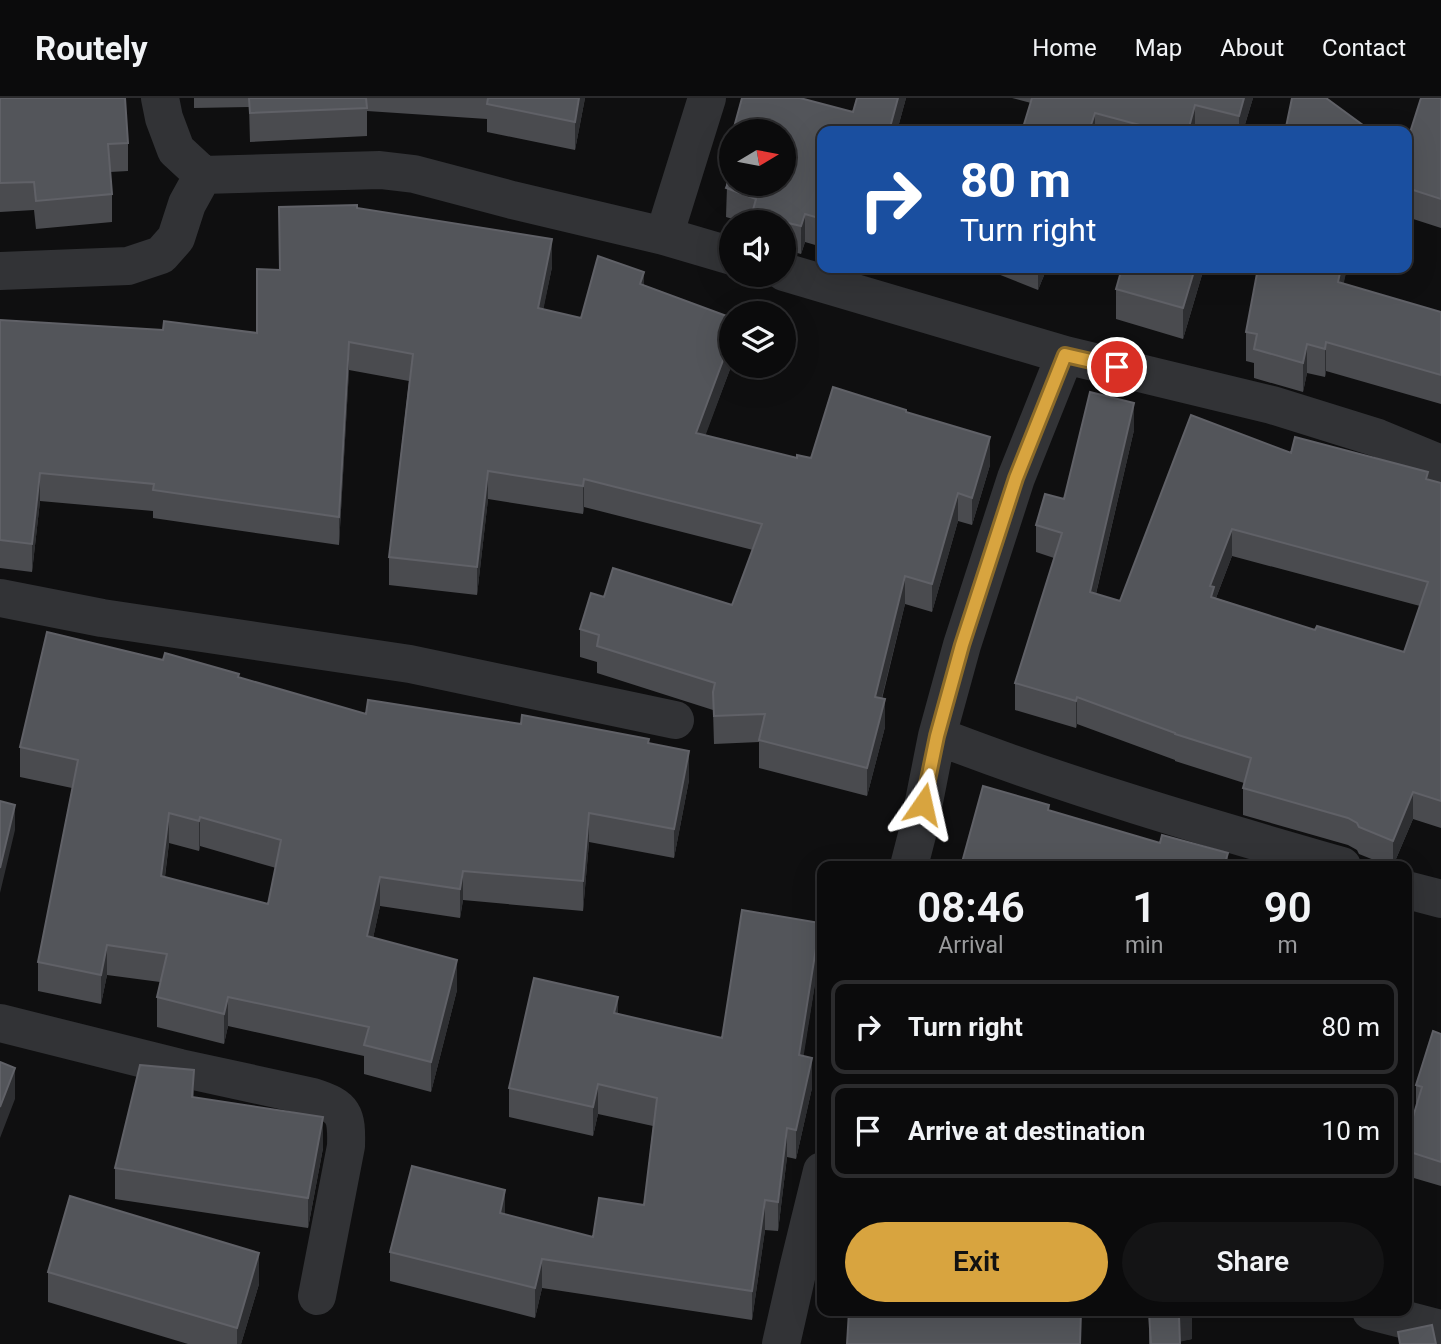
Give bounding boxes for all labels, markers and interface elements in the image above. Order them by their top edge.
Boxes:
text: Routely [35,29,148,68]
text: Home [1032,34,1097,62]
text: Map [1135,34,1182,62]
text: About [1220,34,1284,62]
text: Contact [1322,34,1406,62]
north arrow [719,119,796,196]
map controls [719,119,796,378]
text: 80 m [960,152,1071,209]
icon: right [845,154,936,245]
button: sound [719,210,796,287]
text: Turn right [960,211,1096,249]
button: layers [719,301,796,378]
pin [1087,337,1147,397]
icon: arrive [1098,348,1136,386]
position arrow [886,767,960,841]
text: 08:46 [917,883,1025,932]
text: 1 [1132,883,1156,932]
text: 90 [1264,883,1312,932]
text: Arrival [938,932,1004,959]
text: min [1125,932,1163,959]
text: m [1278,932,1298,959]
icon: right [849,1008,887,1046]
text: Turn right [908,1012,1023,1042]
text: 80 m [1322,1012,1380,1042]
icon: arrive [849,1112,887,1150]
text: Arrive at destination [908,1116,1145,1146]
text: 10 m [1322,1116,1380,1146]
button: Exit [845,1222,1108,1302]
button: Share [1122,1222,1384,1302]

